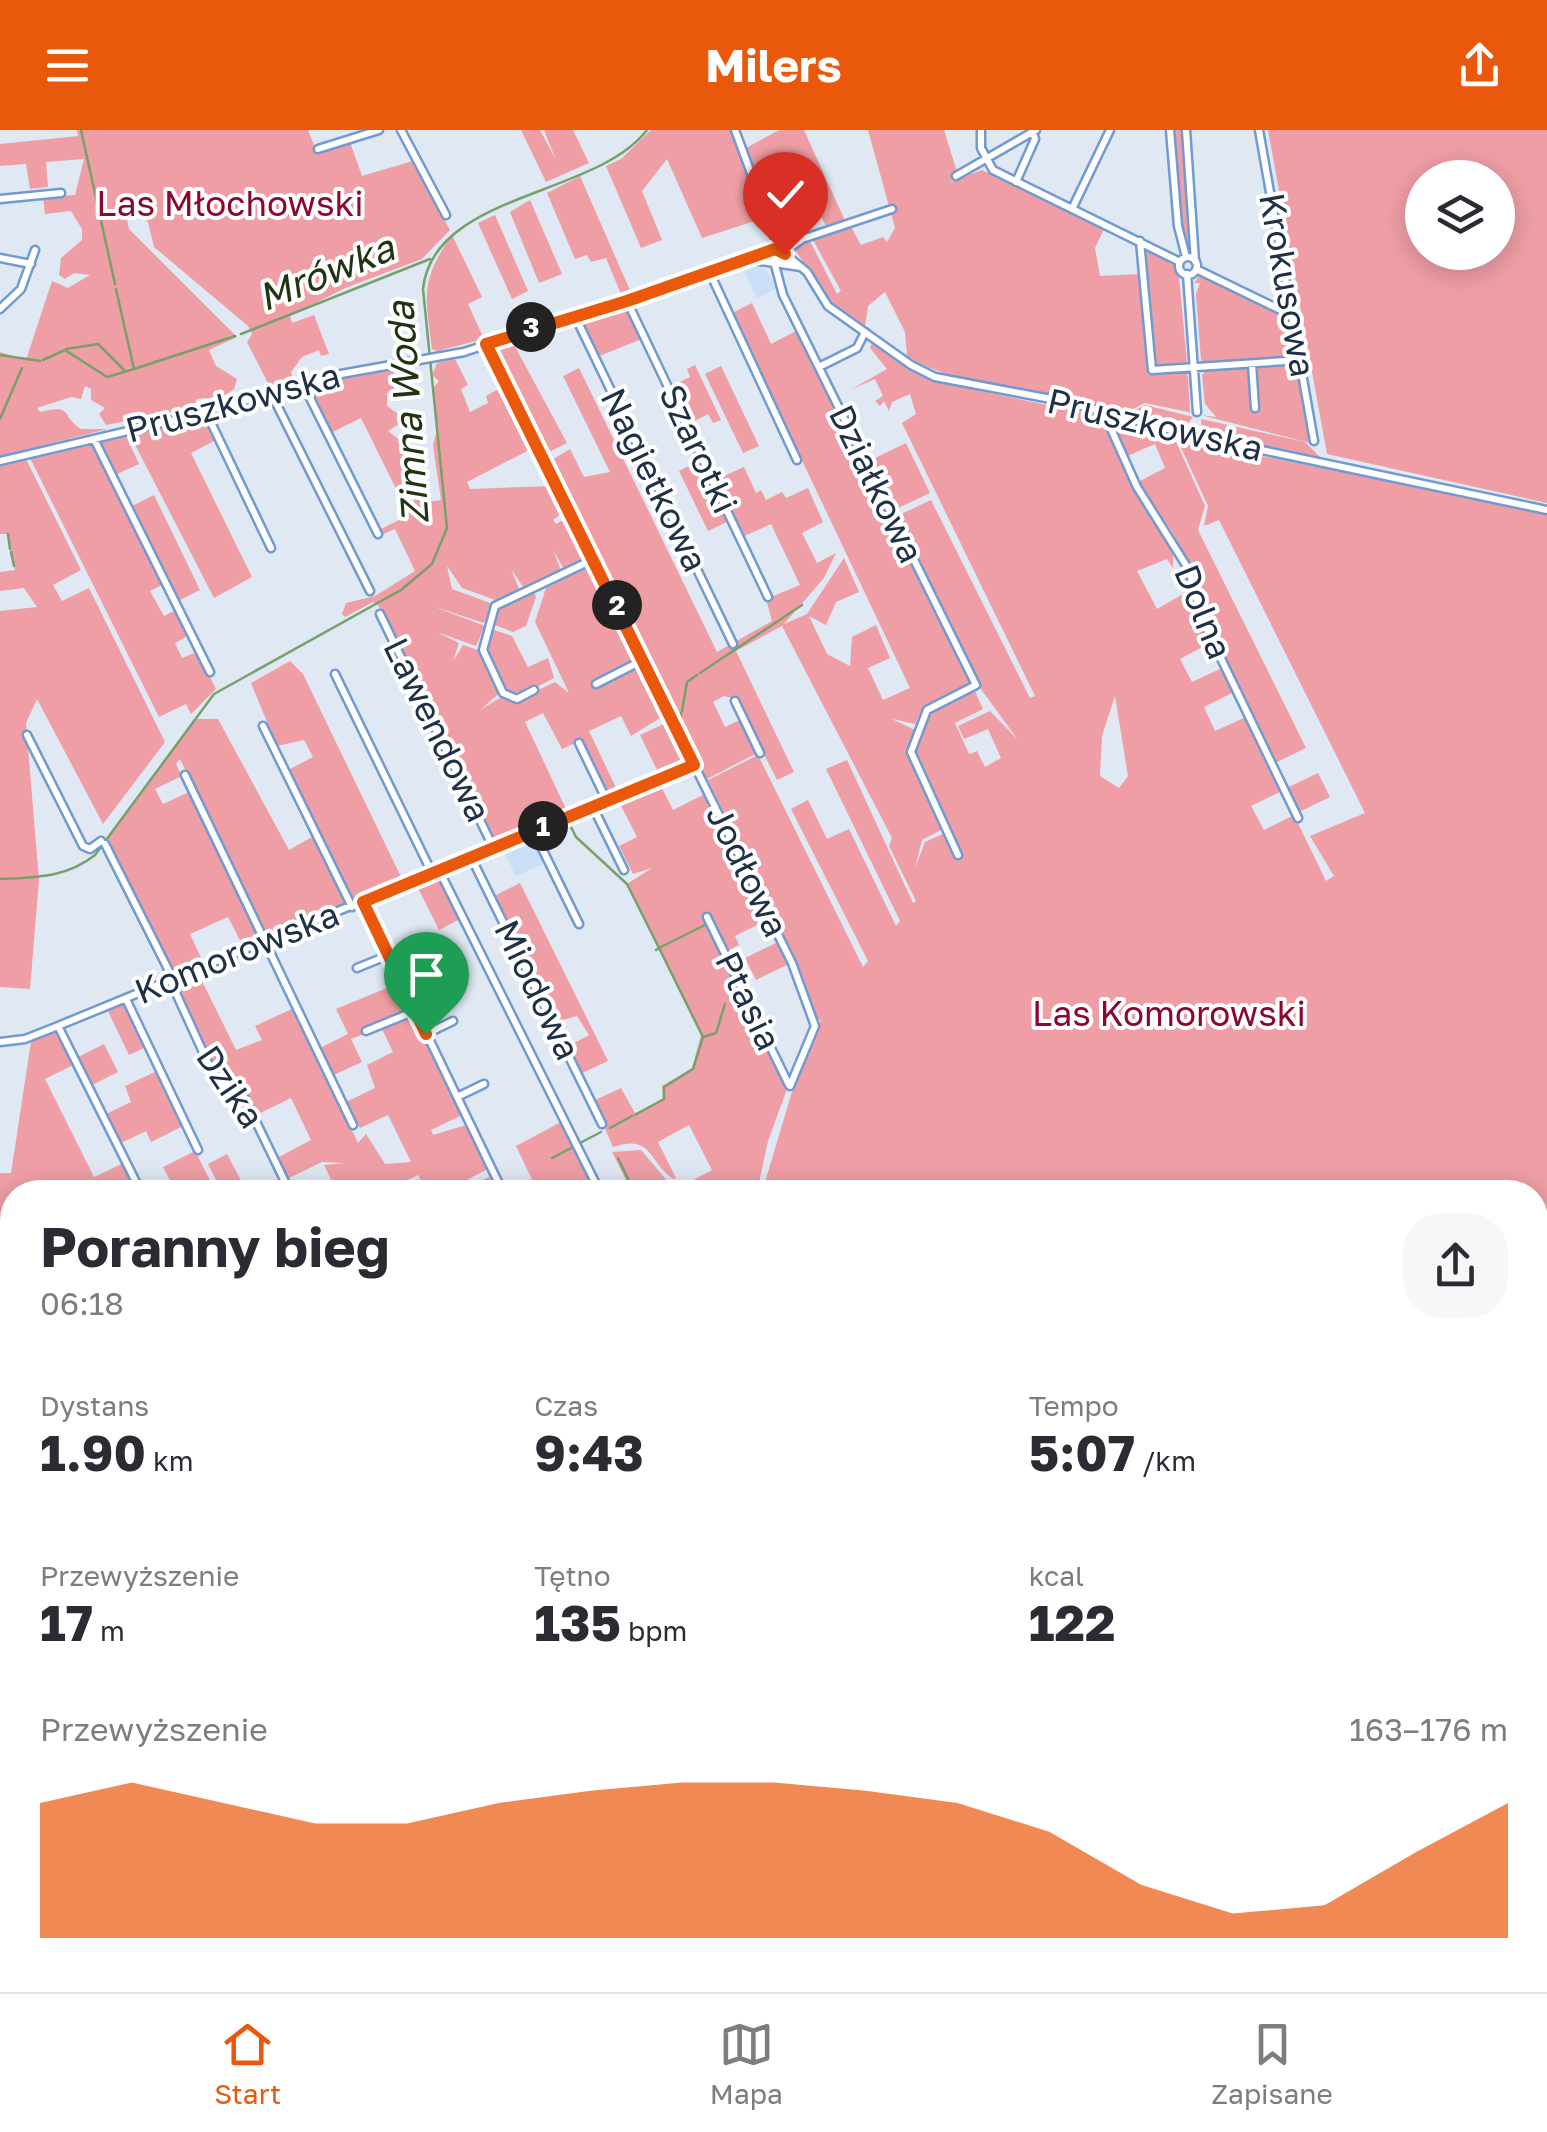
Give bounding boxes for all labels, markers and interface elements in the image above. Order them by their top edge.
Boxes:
icon: menu [40,38,95,93]
text: Milers [705,38,842,92]
icon: share [1452,38,1507,93]
pin [743,152,828,255]
map controls [1405,160,1515,270]
button: layers [1405,160,1515,270]
icon: check [758,167,813,222]
park label: Las Młochowski [96,182,364,224]
street label: Krokusowa [1251,190,1325,380]
water label: Mrówka [251,223,402,319]
water label: Zimna Woda [376,299,437,526]
pin: 3 [506,302,556,352]
text: 3 [522,310,540,343]
street label: Pruszkowska [121,353,344,451]
street label: Szarotki [651,378,747,520]
street label: Pruszkowska [1043,379,1267,469]
street label: Nagietkowa [592,381,717,578]
street label: Działkowa [821,398,933,569]
street label: Dolna [1166,558,1242,665]
pin: 2 [592,580,642,630]
text: 2 [608,588,626,621]
street label: Lawendowa [375,631,500,828]
street label: Jodłowa [698,798,798,943]
pin: 1 [518,801,568,851]
text: 1 [536,809,550,842]
street label: Komorowska [128,892,345,1012]
street label: Miodowa [486,913,590,1066]
pin [384,932,469,1035]
street label: Ptasia [707,944,791,1057]
icon: arrive [399,947,454,1002]
park label: Las Komorowski [1032,992,1306,1034]
street label: Dzika [188,1037,274,1136]
text: Poranny bieg [40,1213,390,1279]
button: share [1403,1213,1508,1318]
text: 06:18 [40,1284,124,1322]
text: Dystans [40,1389,149,1422]
text: Czas [534,1389,598,1422]
text: Tempo [1029,1389,1119,1422]
text: 1.90 [40,1422,146,1482]
text: 9:43 [534,1422,644,1482]
text: 5:07 [1029,1422,1135,1482]
text: km [146,1444,194,1477]
text: /km [1135,1444,1196,1477]
text: Przewyższenie [40,1559,239,1592]
text: Tętno [534,1559,611,1592]
text: kcal [1029,1559,1084,1592]
text: 17 [40,1592,93,1652]
text: 135 [534,1592,621,1652]
text: 122 [1029,1592,1115,1652]
text: m [93,1614,125,1647]
text: bpm [621,1614,687,1647]
text: Przewyższenie [40,1710,268,1748]
text: 163–176 m [1349,1710,1508,1748]
tab: Start [214,2017,281,2110]
tab: Mapa [710,2017,783,2110]
tab: Zapisane [1211,2017,1333,2110]

